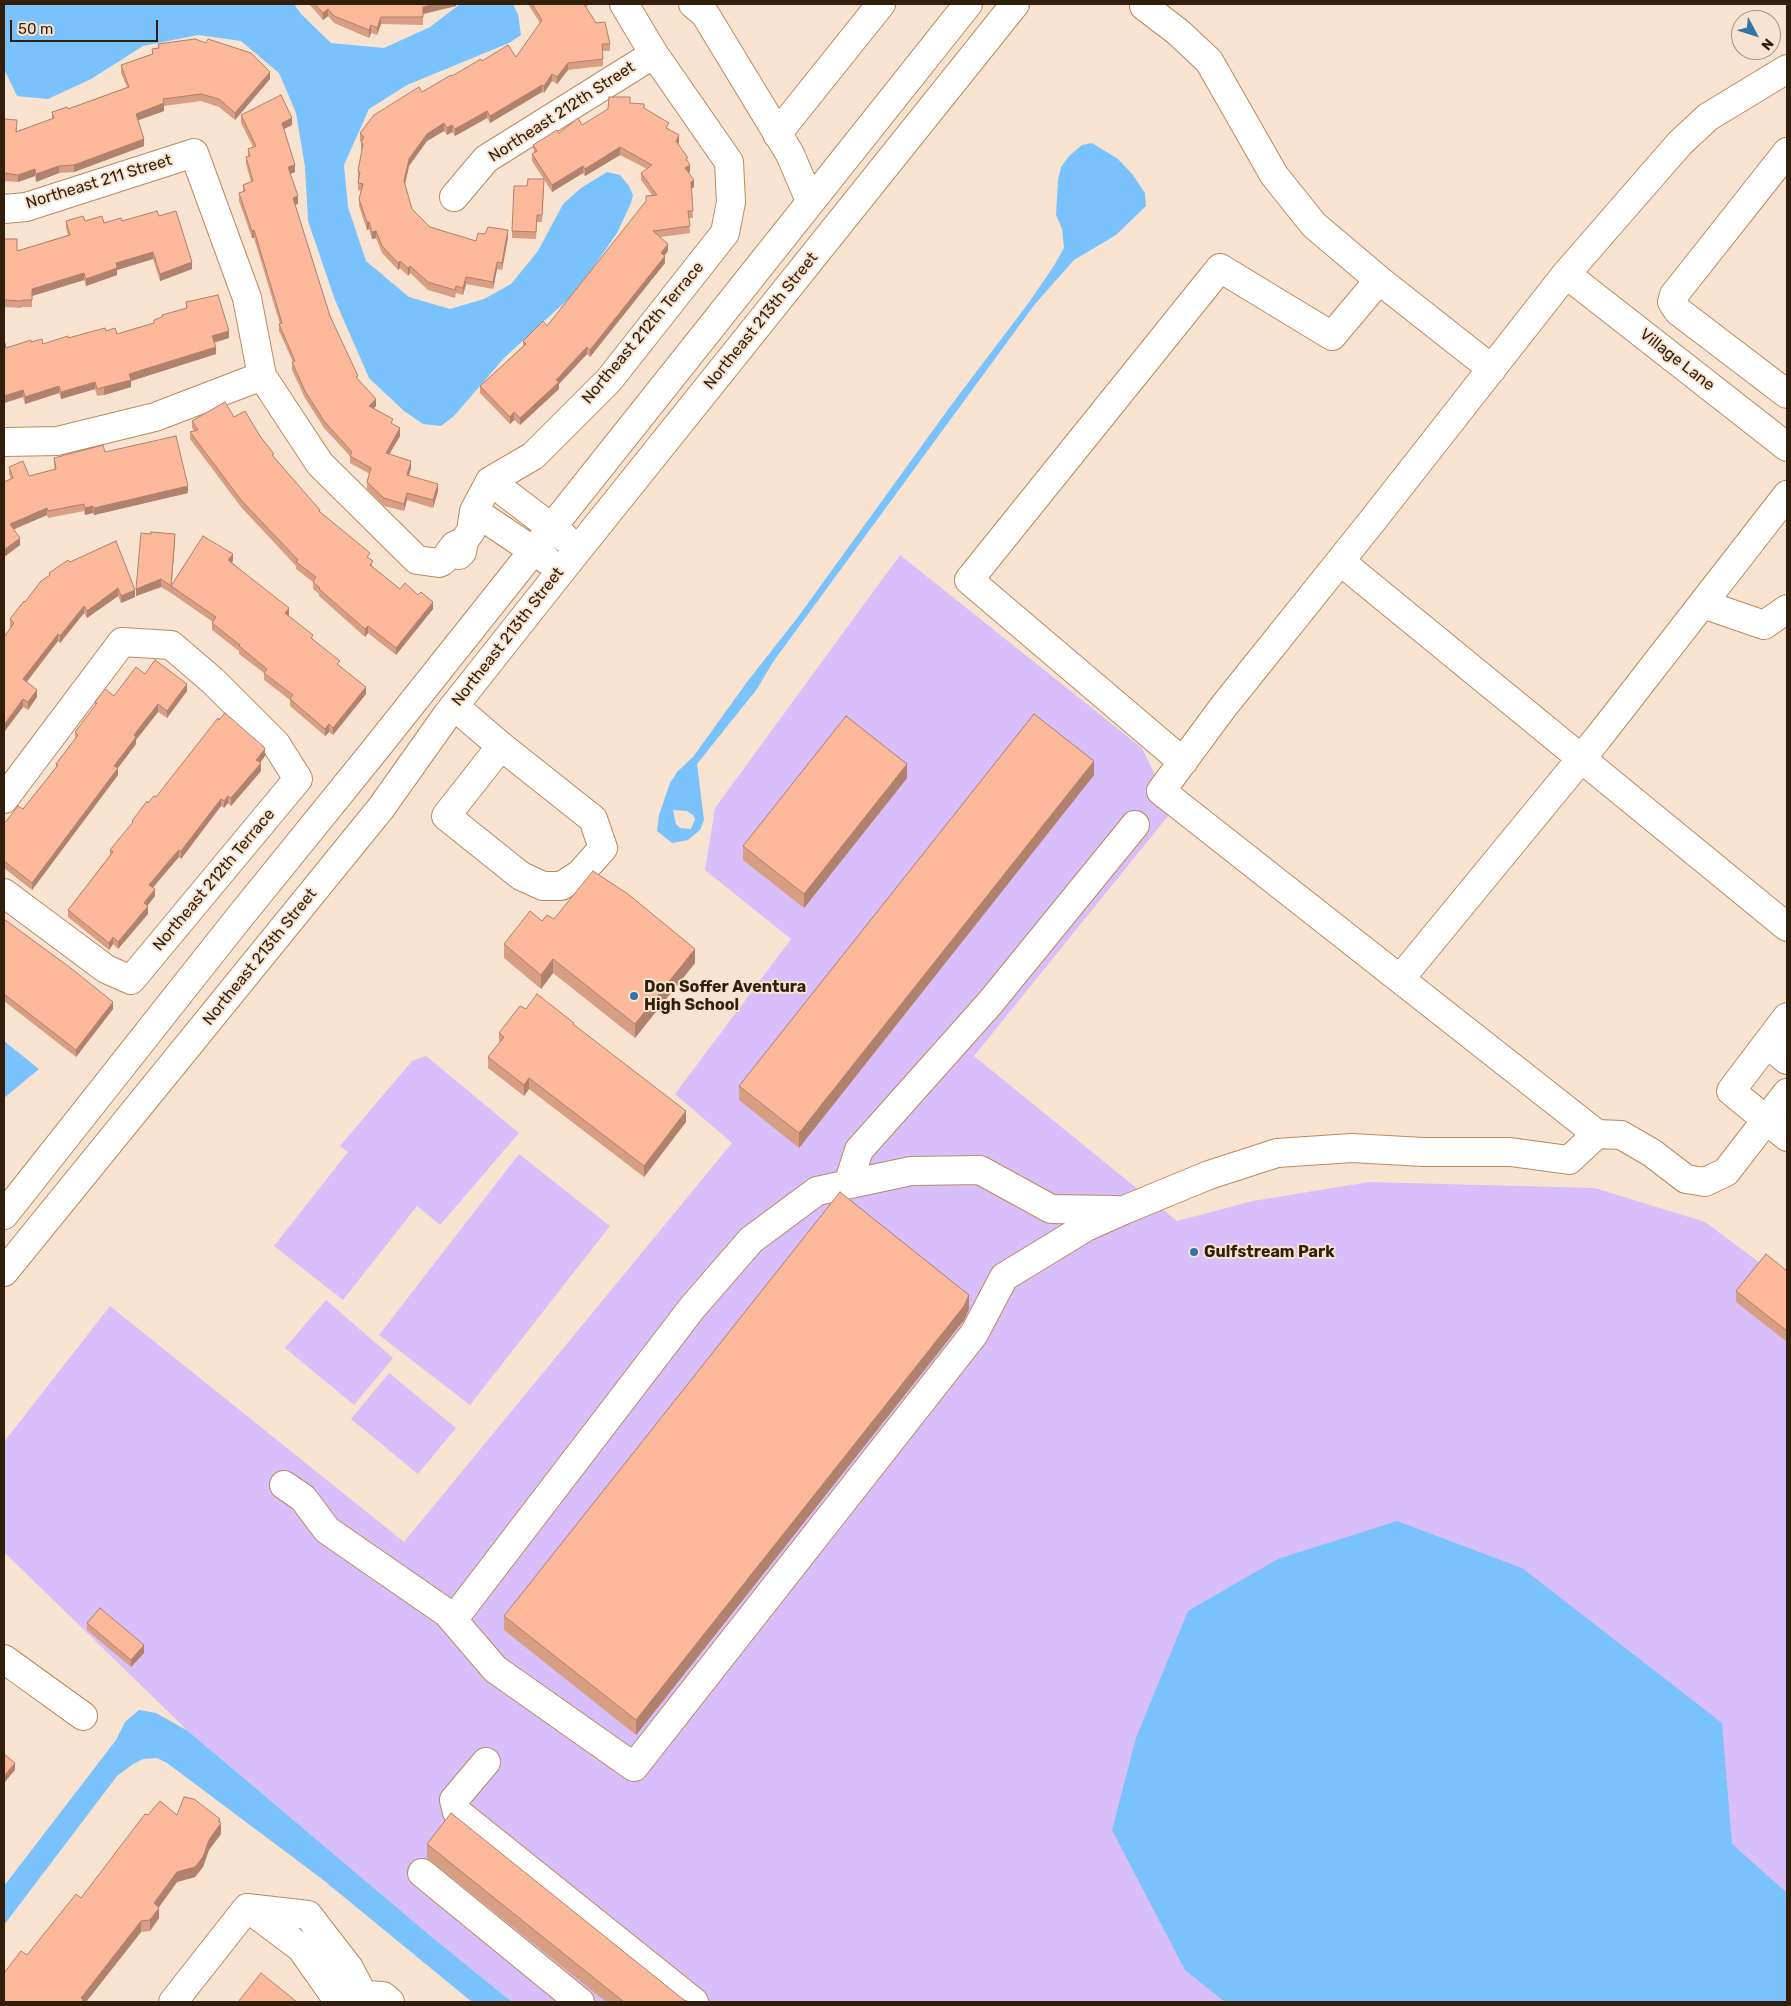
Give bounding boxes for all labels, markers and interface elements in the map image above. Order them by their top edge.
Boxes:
scale bar [12,10,160,42]
north arrow [1731,10,1781,60]
text: 50 m [18,20,53,38]
text: N [1757,35,1777,54]
street label: Northeast 212th Street [485,58,639,166]
street label: Northeast 211 Street [24,151,174,213]
street label: Northeast 213th Street [700,249,822,393]
street label: Northeast 212th Terrace [578,258,708,408]
street label: Village Lane [1636,325,1718,395]
street label: Northeast 213th Street [448,564,568,710]
street label: Northeast 212th Terrace [149,805,279,955]
street label: Northeast 213th Street [199,885,321,1029]
place label: Don Soffer Aventura High School [644,977,806,1015]
marker: Don Soffer Aventura High School [628,990,640,1002]
place label: Gulfstream Park [1204,1242,1335,1262]
marker: Gulfstream Park [1188,1246,1200,1258]

